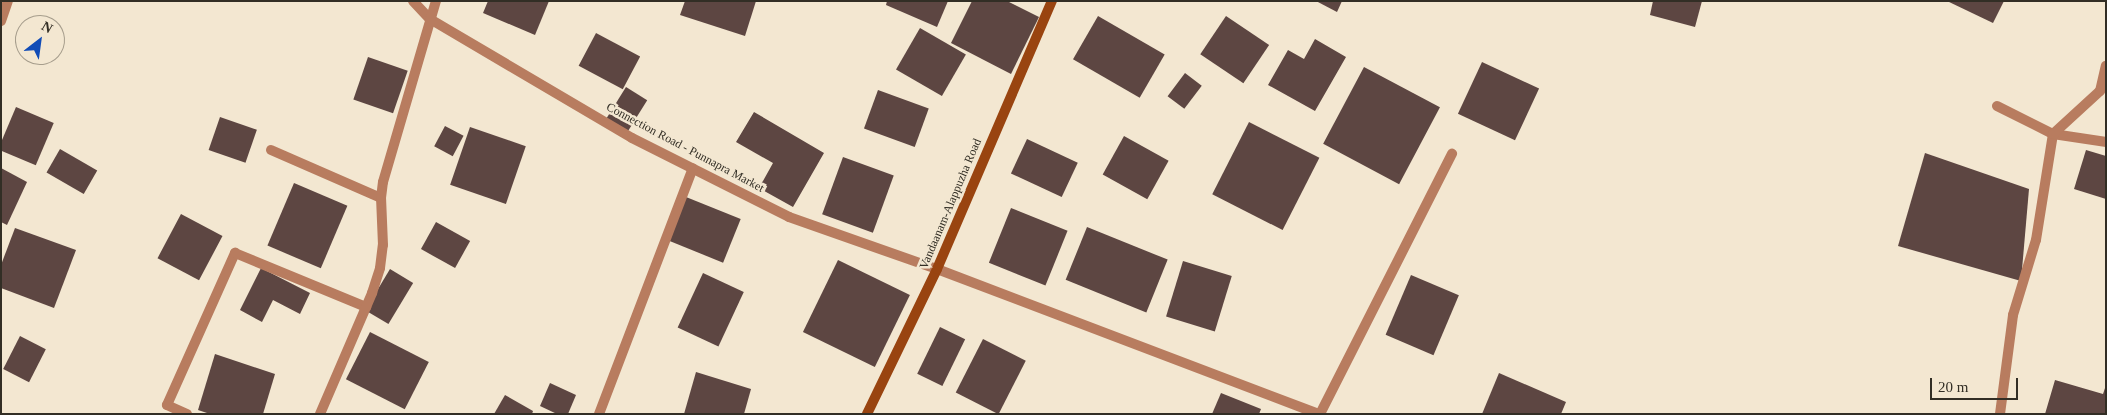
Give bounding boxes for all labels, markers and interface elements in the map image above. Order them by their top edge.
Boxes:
north arrow [15,15,65,65]
text: N [39,18,55,36]
street label: Connection Road - Punnapra Market [604,100,766,196]
street label: Vandaanam-Alappuzha Road [917,137,985,271]
scale bar [1932,368,2020,400]
text: 20 m [1938,379,1968,395]

